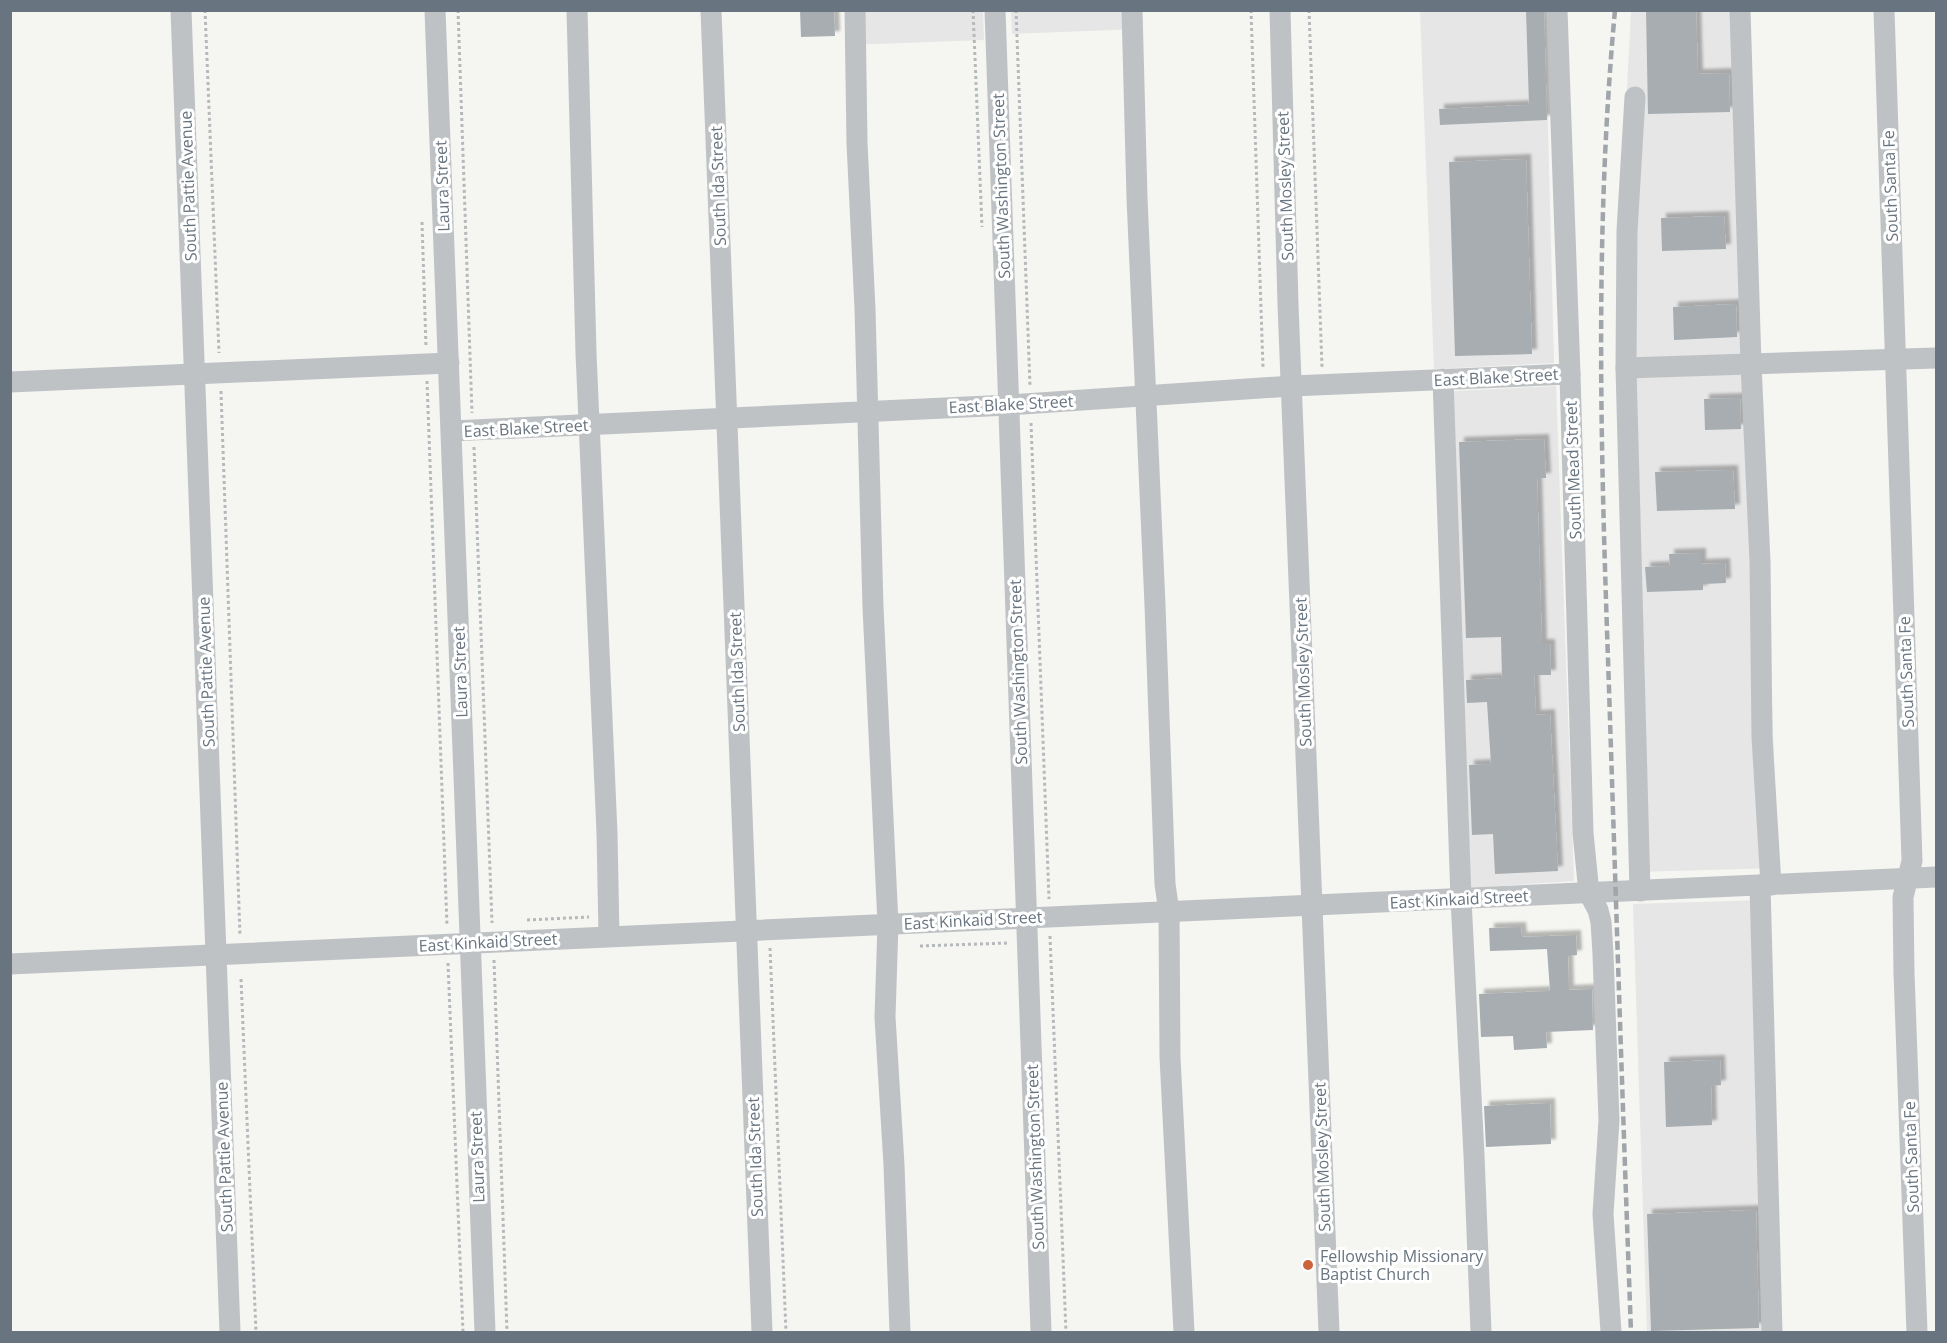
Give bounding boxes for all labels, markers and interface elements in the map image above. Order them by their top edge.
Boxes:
street label: South Washington Street [987,93,1015,279]
street label: South Pattie Avenue [174,110,202,262]
street label: South Mosley Street [1271,111,1299,261]
street label: South Ida Street [705,125,731,246]
street label: South Santa Fe [1877,130,1903,242]
street label: Laura Street [429,140,455,232]
street label: East Blake Street [1433,363,1559,391]
street label: East Blake Street [948,390,1074,418]
street label: South Mead Street [1560,400,1586,540]
street label: East Blake Street [463,414,589,442]
street label: South Washington Street [1004,579,1032,765]
street label: South Pattie Avenue [192,596,220,748]
street label: South Mosley Street [1289,597,1317,747]
street label: South Ida Street [724,611,750,732]
street label: South Santa Fe [1893,616,1919,728]
street label: Laura Street [447,626,473,718]
street label: East Kinkaid Street [1389,884,1529,914]
street label: East Kinkaid Street [903,905,1043,935]
street label: East Kinkaid Street [418,927,558,957]
street label: South Washington Street [1021,1064,1049,1250]
street label: South Pattie Avenue [210,1081,238,1233]
street label: South Mosley Street [1308,1082,1336,1232]
street label: South Ida Street [742,1096,768,1217]
street label: South Santa Fe [1898,1101,1924,1213]
street label: Laura Street [464,1111,490,1203]
place label: Fellowship Missionary Baptist Church [1320,1245,1484,1285]
marker: Fellowship Missionary Baptist Church [1301,1258,1315,1272]

